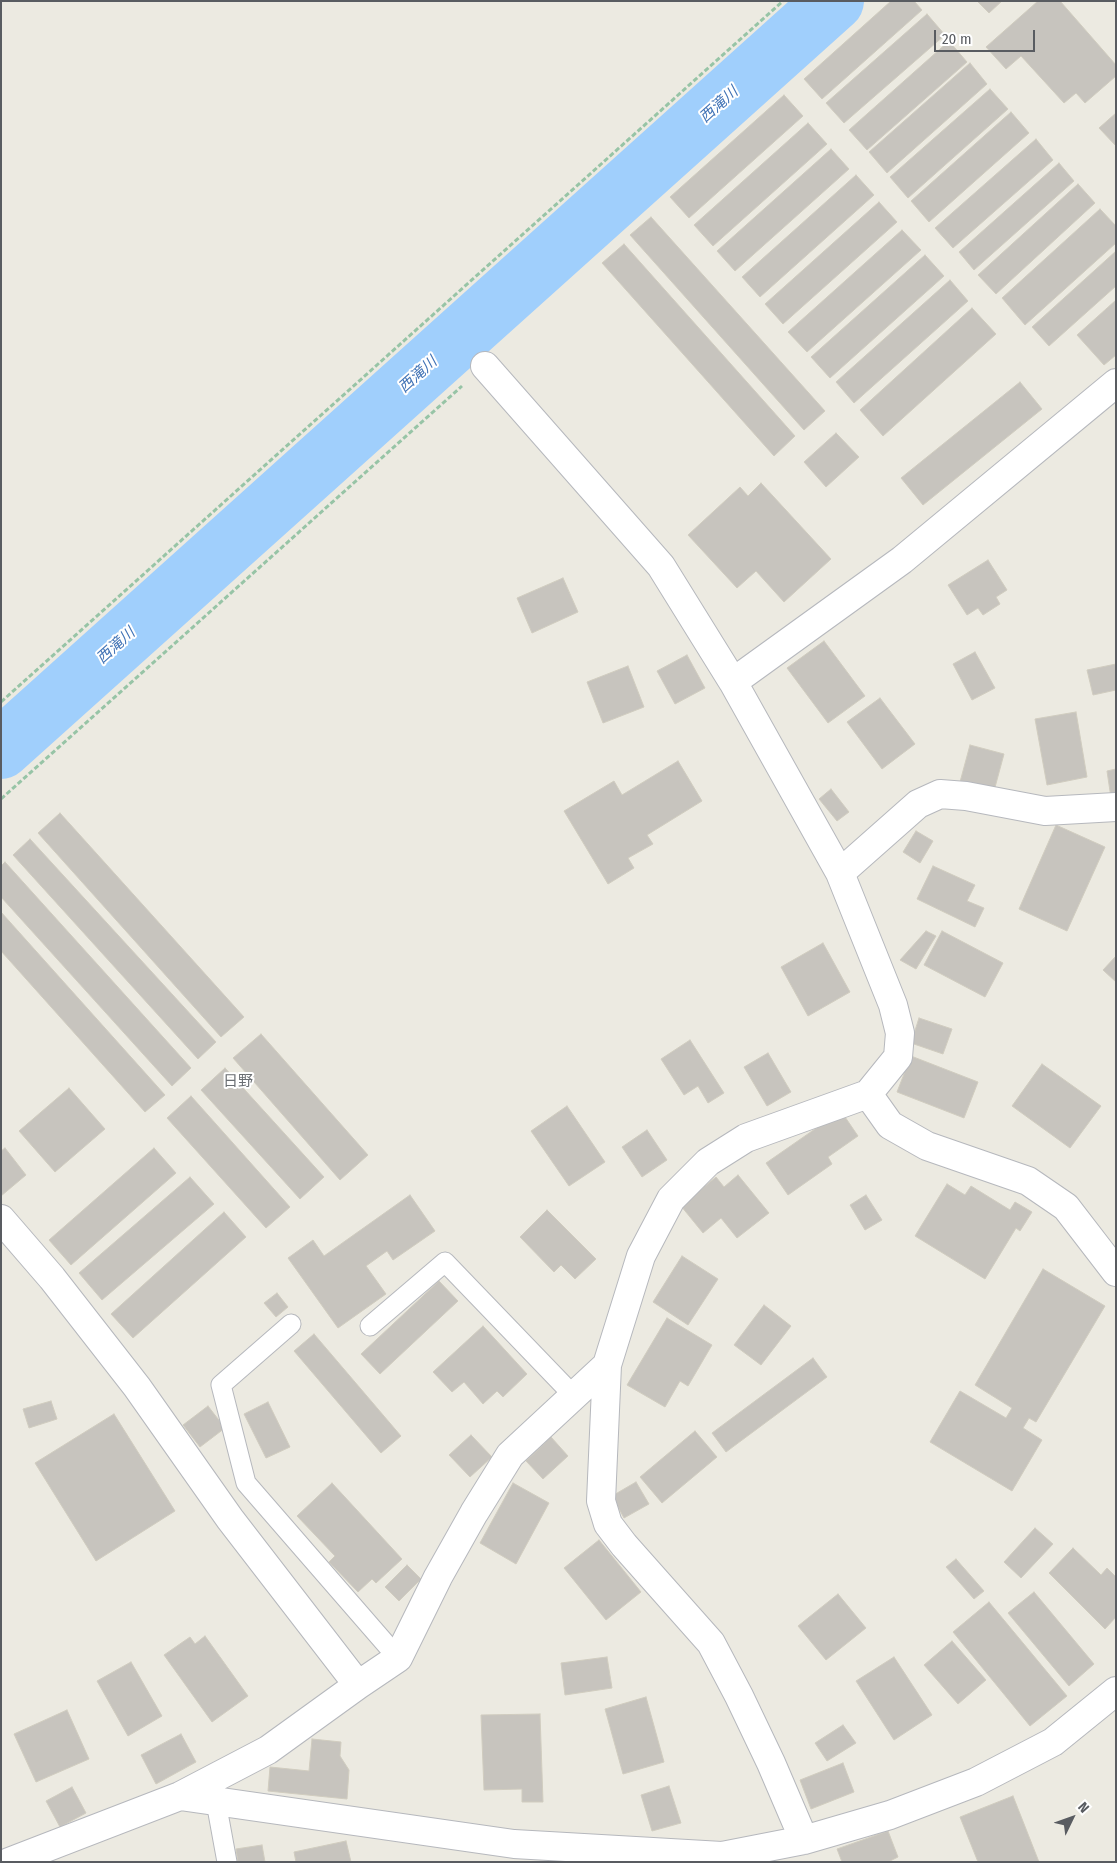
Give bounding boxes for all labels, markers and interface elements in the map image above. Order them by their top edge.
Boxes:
scale bar [937,20,1038,52]
text: 20 m [942,30,972,48]
water label: 西滝川 [696,83,742,127]
water label: 西滝川 [395,353,441,397]
water label: 西滝川 [93,624,139,668]
district label: 日野 [223,1073,253,1091]
north arrow [1047,1793,1097,1843]
text: N [1074,1799,1093,1816]

